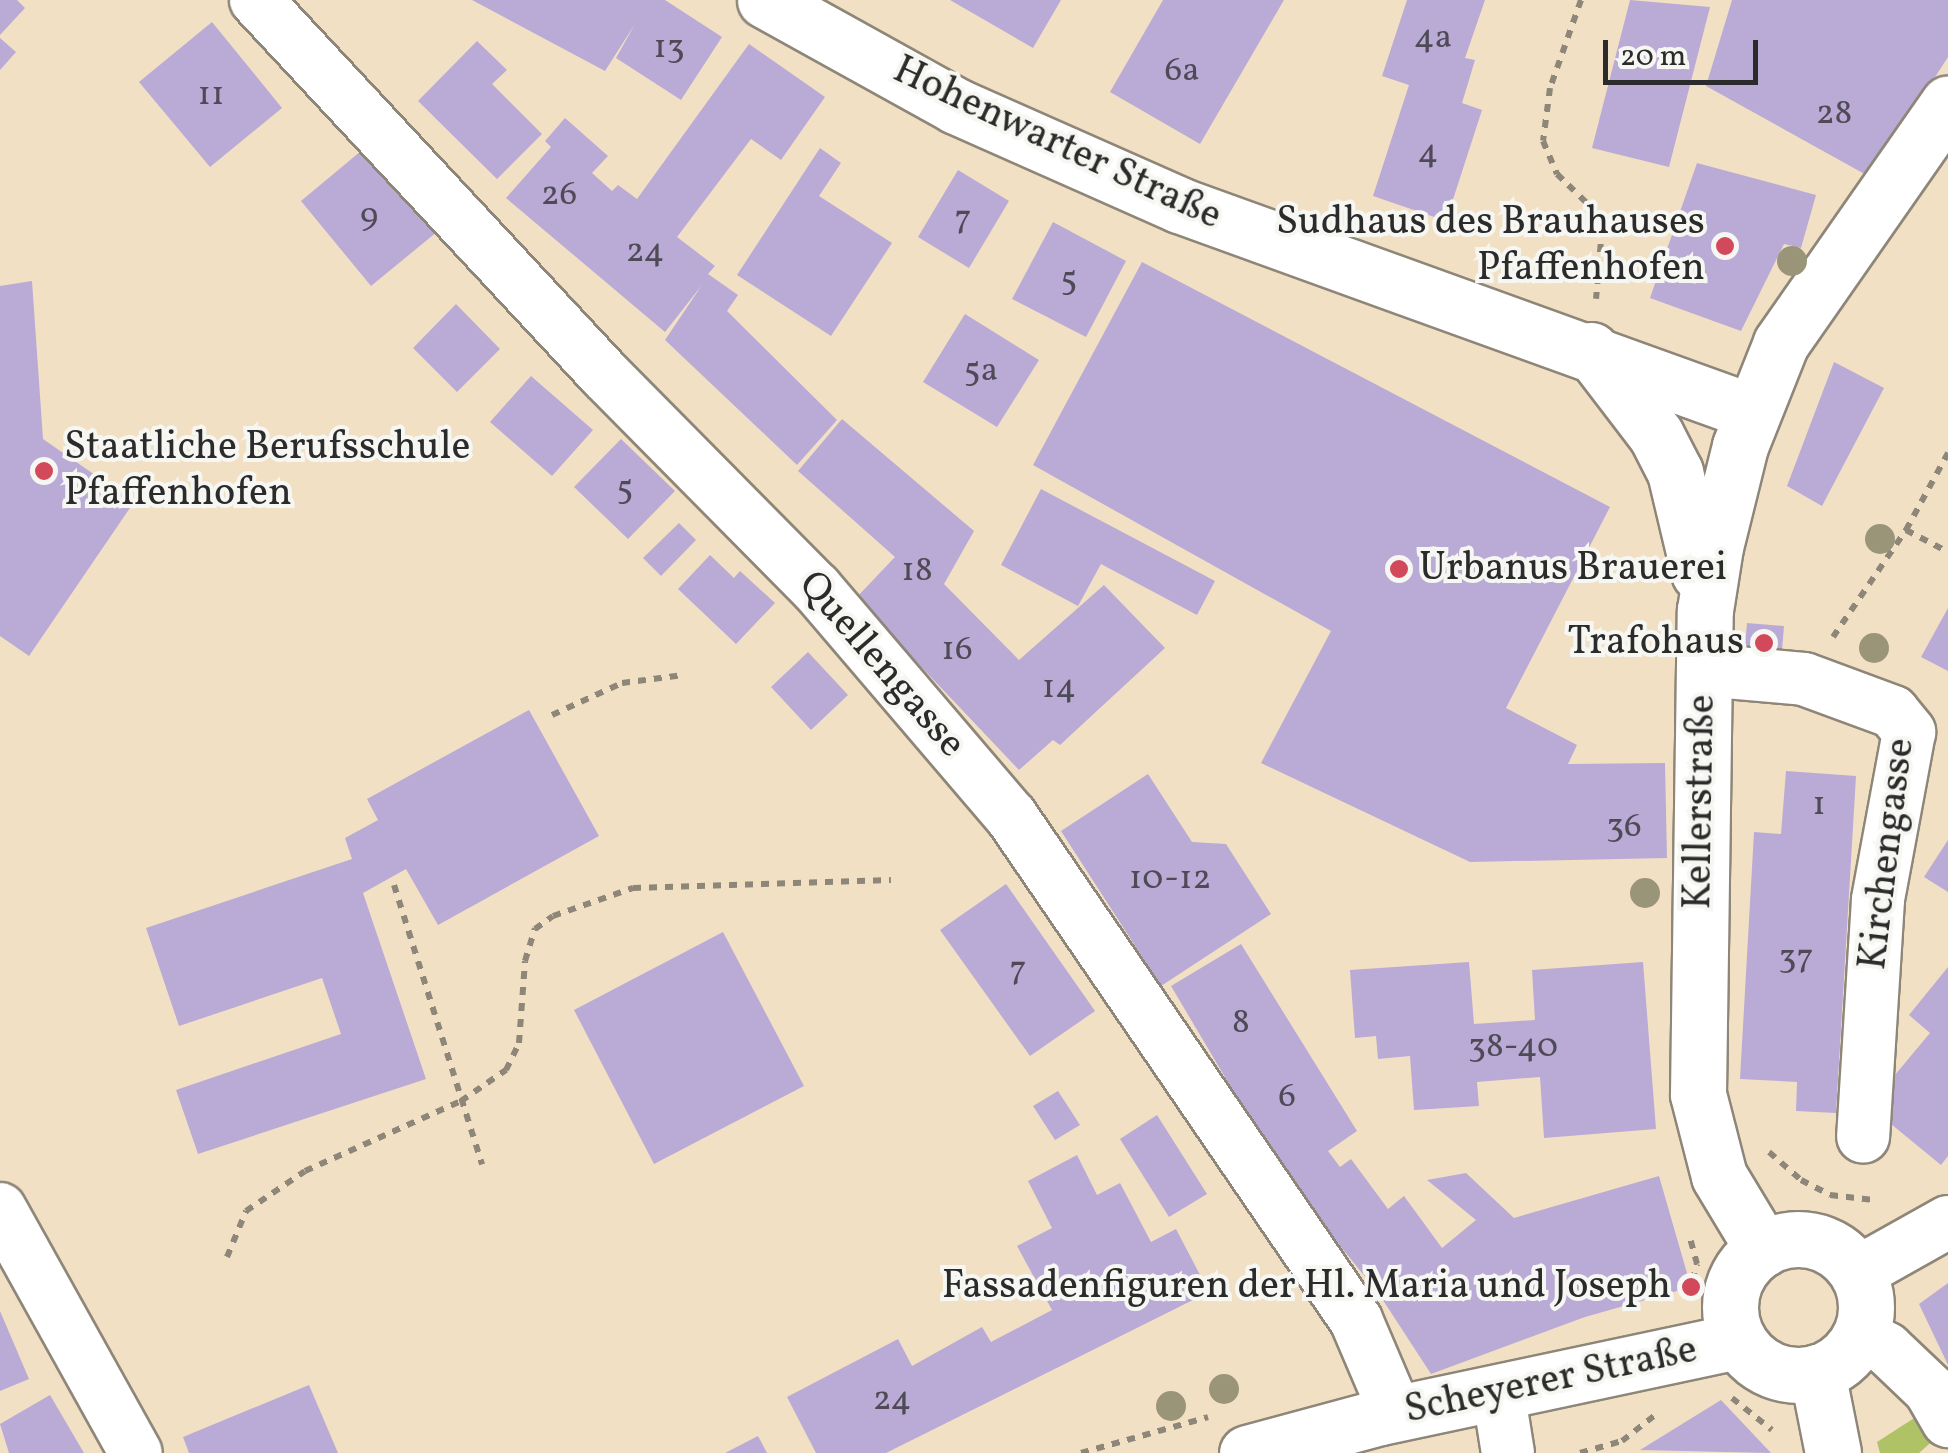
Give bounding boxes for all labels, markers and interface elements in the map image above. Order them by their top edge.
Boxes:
house number: 4a [1414,17,1452,59]
scale bar [1608,20,1763,82]
house number: 13 [653,27,685,69]
text: 20 m [1620,36,1686,78]
street label: Hohenwarter Straße [885,47,1229,241]
house number: 6a [1164,50,1200,92]
house number: 11 [197,74,225,116]
house number: 28 [1816,93,1852,135]
house number: 4 [1418,132,1438,174]
house number: 26 [541,174,577,216]
house number: 9 [360,195,378,237]
house number: 7 [955,198,971,240]
place label: Sudhaus des Brauhauses Pfaffenhofen [1276,199,1705,293]
house number: 24 [626,231,664,273]
marker: Sudhaus des Brauhauses Pfaffenhofen [1714,235,1736,257]
house number: 5 [1061,259,1077,301]
house number: 5a [964,350,998,392]
place label: Staatliche Berufsschule Pfaffenhofen [64,424,470,518]
marker: Staatliche Berufsschule Pfaffenhofen [33,460,55,482]
house number: 5 [617,468,633,510]
place label: Urbanus Brauerei [1419,545,1727,593]
house number: 18 [901,550,933,592]
marker: Urbanus Brauerei [1388,558,1410,580]
street label: Quellengasse [787,562,975,768]
place label: Trafohaus [1568,619,1744,667]
house number: 16 [941,629,973,671]
marker: Trafohaus [1753,632,1775,654]
house number: 14 [1042,667,1076,709]
street label: Kellerstraße [1675,694,1727,910]
street label: Kirchengasse [1850,735,1926,973]
house number: 1 [1812,784,1826,826]
house number: 36 [1606,806,1642,848]
house number: 10-12 [1129,858,1211,900]
house number: 37 [1779,937,1813,979]
house number: 7 [1010,949,1026,991]
house number: 8 [1232,1002,1250,1044]
house number: 38-40 [1468,1026,1558,1068]
house number: 6 [1278,1076,1296,1118]
place label: Fassadenfiguren der Hl. Maria und Joseph [942,1263,1671,1311]
marker: Fassadenfiguren der Hl. Maria und Joseph [1680,1276,1702,1298]
street label: Scheyerer Straße [1400,1327,1702,1435]
house number: 24 [873,1379,911,1421]

